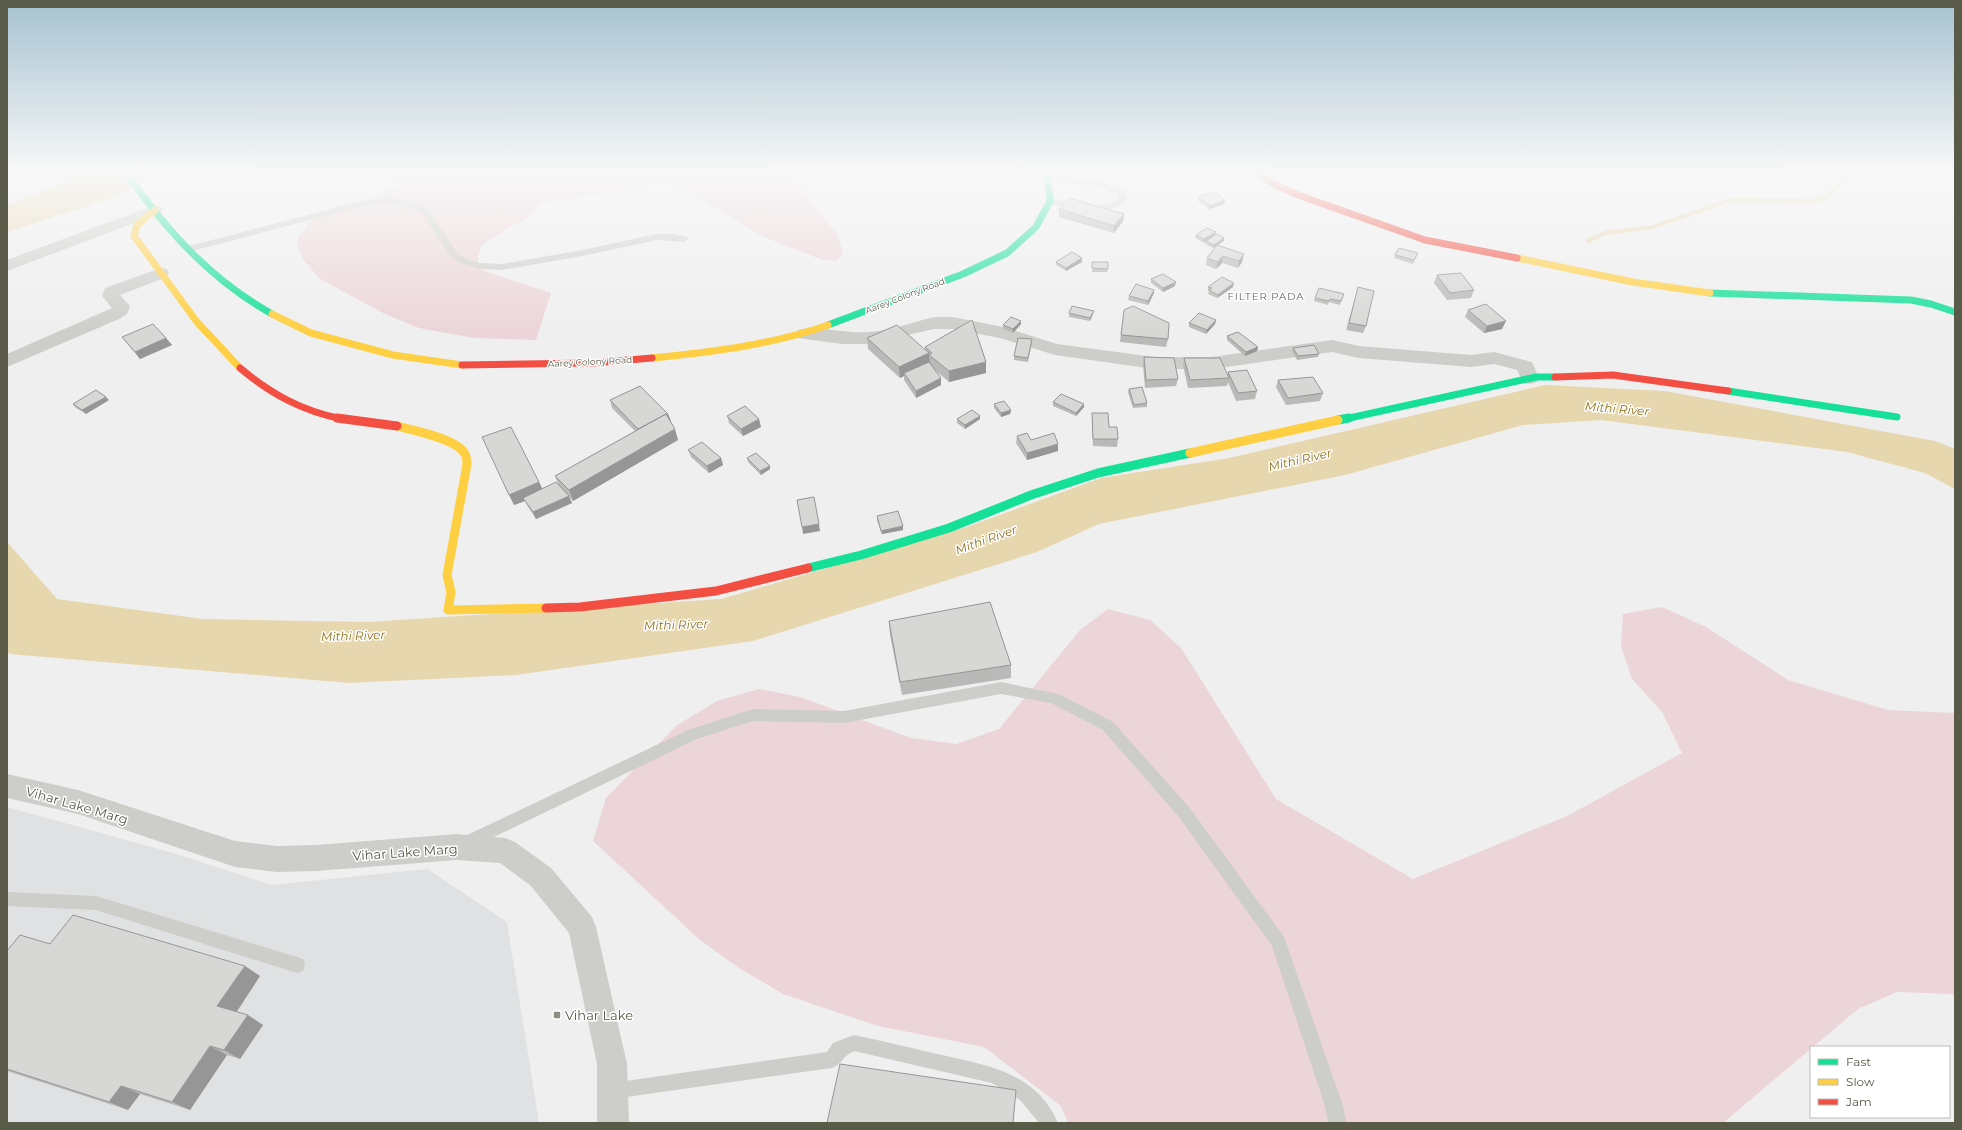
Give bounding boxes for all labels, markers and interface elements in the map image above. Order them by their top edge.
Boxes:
street label: Aarey Colony Road [863,275,946,316]
district label: FILTER PADA [1228,290,1304,303]
street label: Aarey Colony Road [548,354,632,369]
water label: Mithi River [1584,398,1650,419]
water label: Mithi River [1267,445,1333,474]
water label: Mithi River [953,521,1019,558]
water label: Mithi River [644,616,709,633]
water label: Mithi River [321,627,386,644]
street label: Vihar Lake Marg [24,783,130,827]
street label: Vihar Lake Marg [352,840,458,864]
place label: Vihar Lake [565,1007,633,1023]
marker: Vihar Lake [552,1010,562,1020]
legend [1810,1046,1950,1118]
text: Fast [1846,1054,1871,1069]
text: Slow [1846,1074,1875,1089]
text: Jam [1845,1094,1872,1109]

